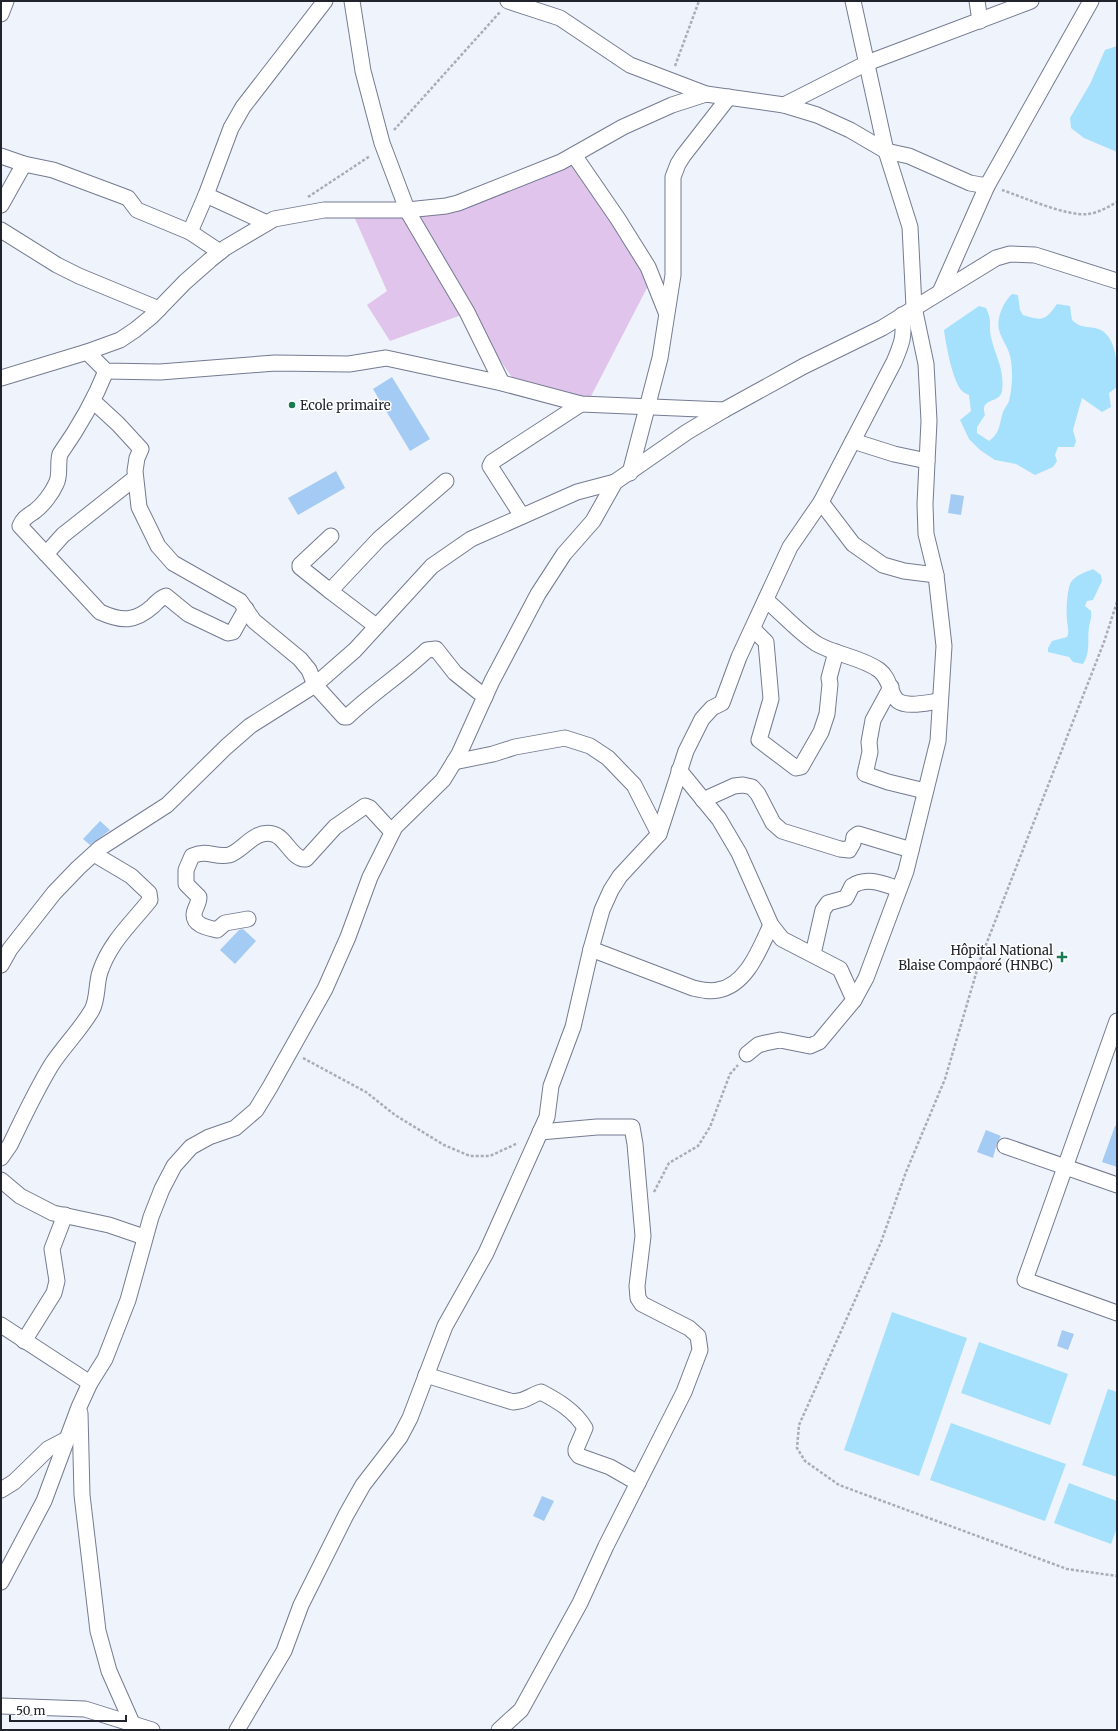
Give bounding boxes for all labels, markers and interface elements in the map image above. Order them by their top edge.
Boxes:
place label: Ecole primaire [300,397,391,414]
marker: Ecole primaire [287,400,297,410]
place label: Hôpital National Blaise Compaoré (HNBC) [898,942,1053,974]
marker: Hôpital National Blaise Compaoré (HNBC) [1056,951,1068,963]
scale bar [10,1697,126,1723]
text: 50 m [16,1703,45,1718]

